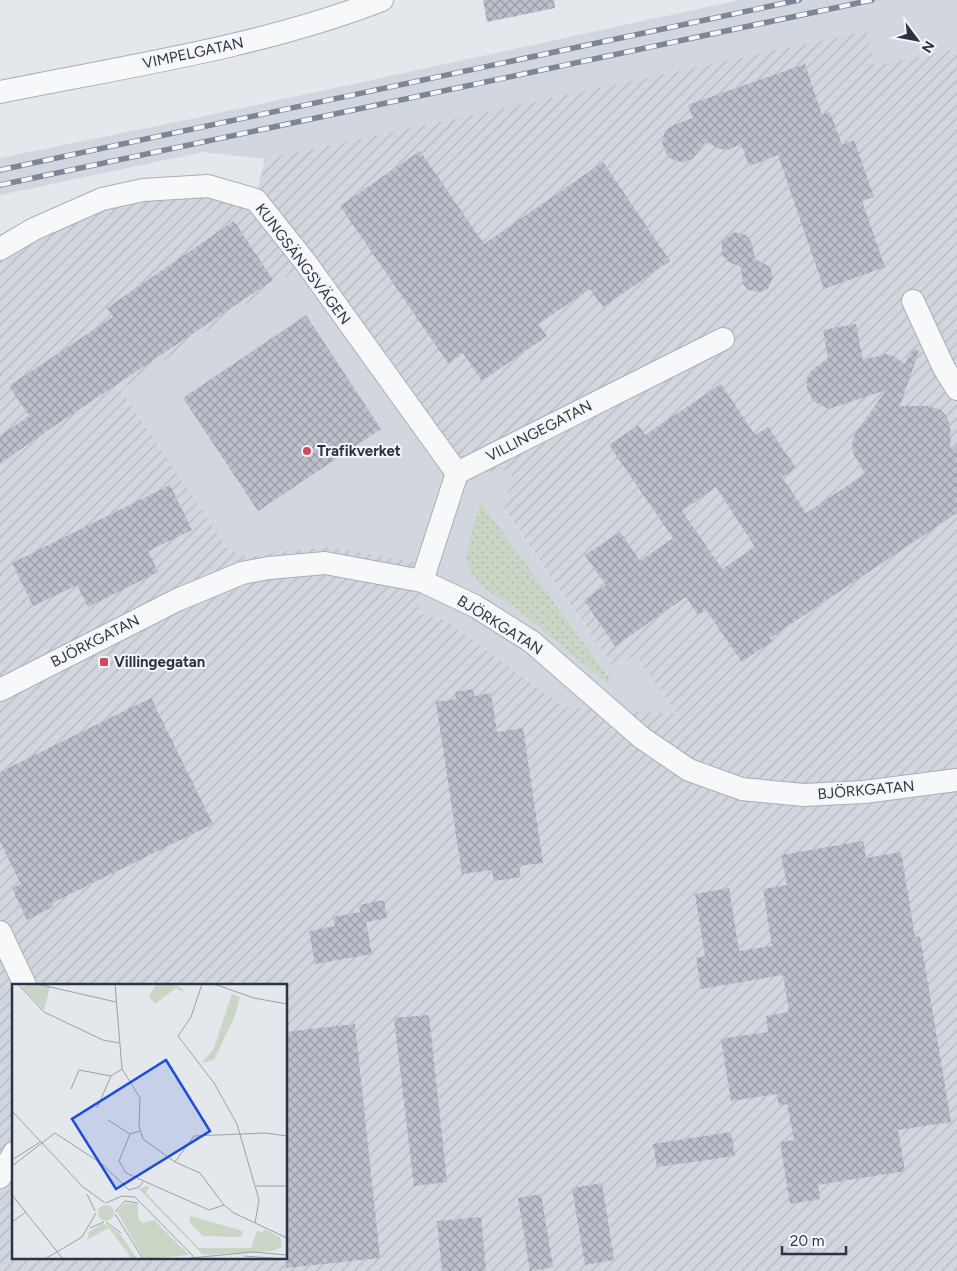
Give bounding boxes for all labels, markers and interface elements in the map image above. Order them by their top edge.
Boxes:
north arrow [892,15,942,65]
street label: VIMPELGATAN [141,34,245,72]
text: N [918,38,938,56]
street label: KUNGSÄNGSVÄGEN [252,200,354,328]
street label: VILLINGEGATAN [483,397,595,465]
place label: Trafikverket [317,442,401,460]
marker: Trafikverket [301,445,313,457]
street label: BJÖRKGATAN [454,592,546,658]
street label: BJÖRKGATAN [48,611,142,671]
place label: Villingegatan [114,653,205,671]
marker: Villingegatan [98,656,110,668]
street label: BJÖRKGATAN [817,777,915,803]
inset map [12,984,288,1258]
scale bar [782,1224,846,1256]
text: 20 m [790,1232,824,1250]

